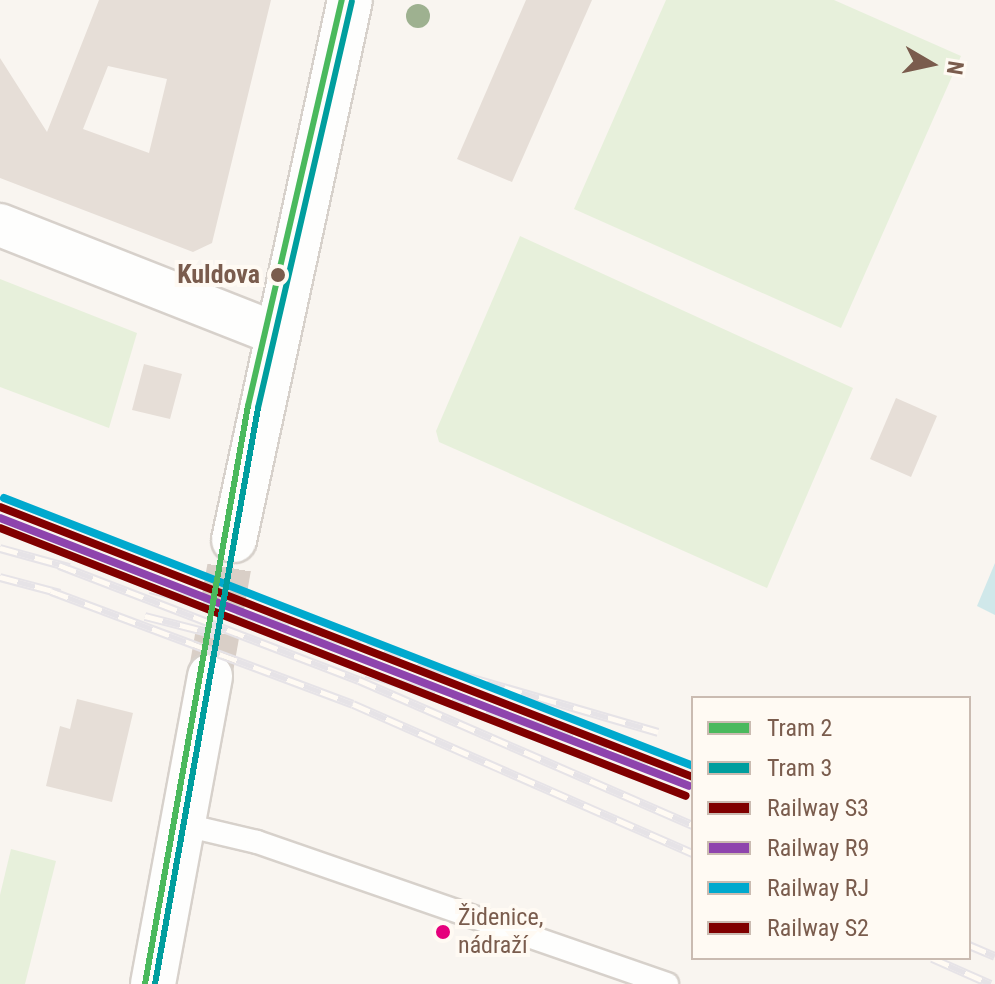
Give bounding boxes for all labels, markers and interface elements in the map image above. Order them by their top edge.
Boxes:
north arrow [891,24,971,104]
text: N [942,59,969,76]
place label: Kuldova [177,259,260,291]
marker: Kuldova [267,264,289,286]
legend [691,696,971,960]
text: Tram 2 [767,714,832,742]
text: Tram 3 [767,754,832,782]
text: Railway S3 [767,794,869,822]
text: Railway R9 [767,834,869,862]
text: Railway RJ [767,874,869,902]
place label: Židenice, nádraží [458,904,543,960]
text: Railway S2 [767,914,869,942]
marker: Židenice, nádraží [435,924,451,940]

